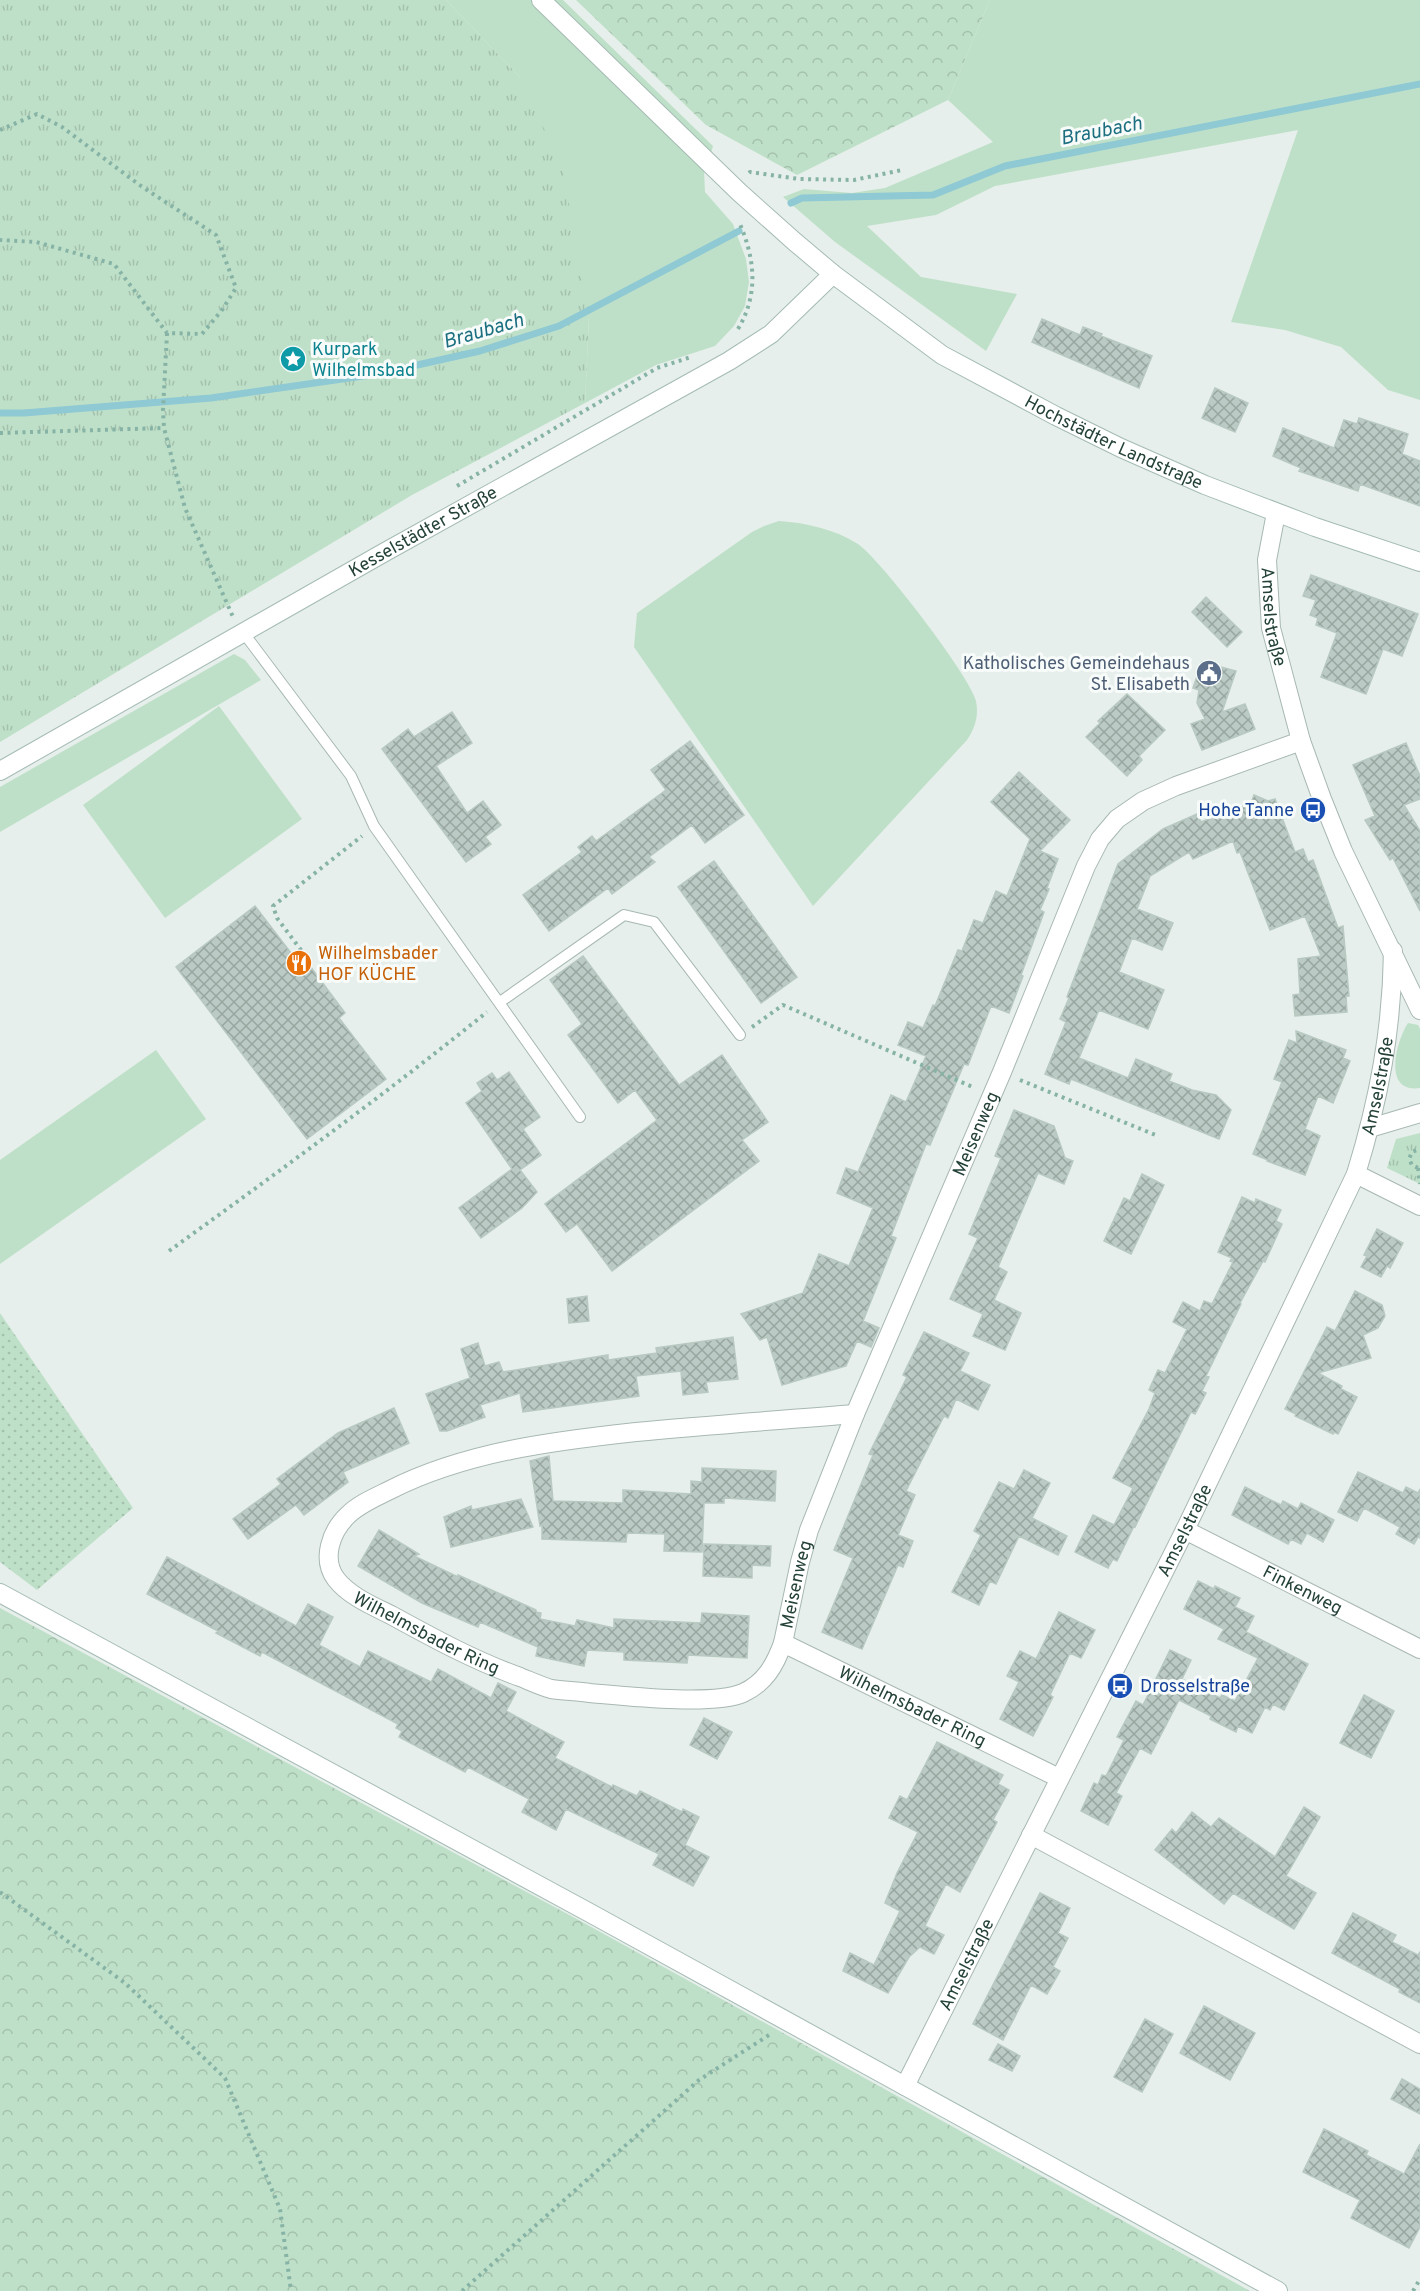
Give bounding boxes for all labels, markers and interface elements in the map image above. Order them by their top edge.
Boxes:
water label: Braubach [1058,111,1145,153]
water label: Braubach [440,308,527,356]
place label: Kurpark Wilhelmsbad [312,339,415,383]
place icon: Kurpark Wilhelmsbad [278,344,308,374]
street label: Hochstädter Landstraße [1020,391,1206,495]
street label: Kesselstädter Straße [345,482,502,583]
street label: Amselstraße [1254,566,1291,669]
place label: Katholisches Gemeindehaus St. Elisabeth [963,653,1190,697]
public building icon: Katholisches Gemeindehaus St. Elisabeth [1194,658,1224,688]
bus stop icon: Hohe Tanne [1298,795,1328,825]
place label: Hohe Tanne [1198,800,1294,823]
place label: Wilhelmsbader HOF KÜCHE [318,943,438,987]
restaurant icon: Wilhelmsbader HOF KÜCHE [284,948,314,978]
street label: Amselstraße [1357,1036,1400,1138]
street label: Meisenweg [949,1088,1005,1180]
street label: Amselstraße [1153,1481,1218,1581]
street label: Meisenweg [776,1538,819,1631]
street label: Finkenweg [1258,1561,1346,1621]
street label: Wilhelmsbader Ring [348,1587,503,1681]
street label: Wilhelmsbader Ring [834,1662,989,1753]
bus stop icon: Drosselstraße [1105,1671,1135,1701]
place label: Drosselstraße [1140,1676,1250,1699]
street label: Amselstraße [935,1915,1000,2015]

